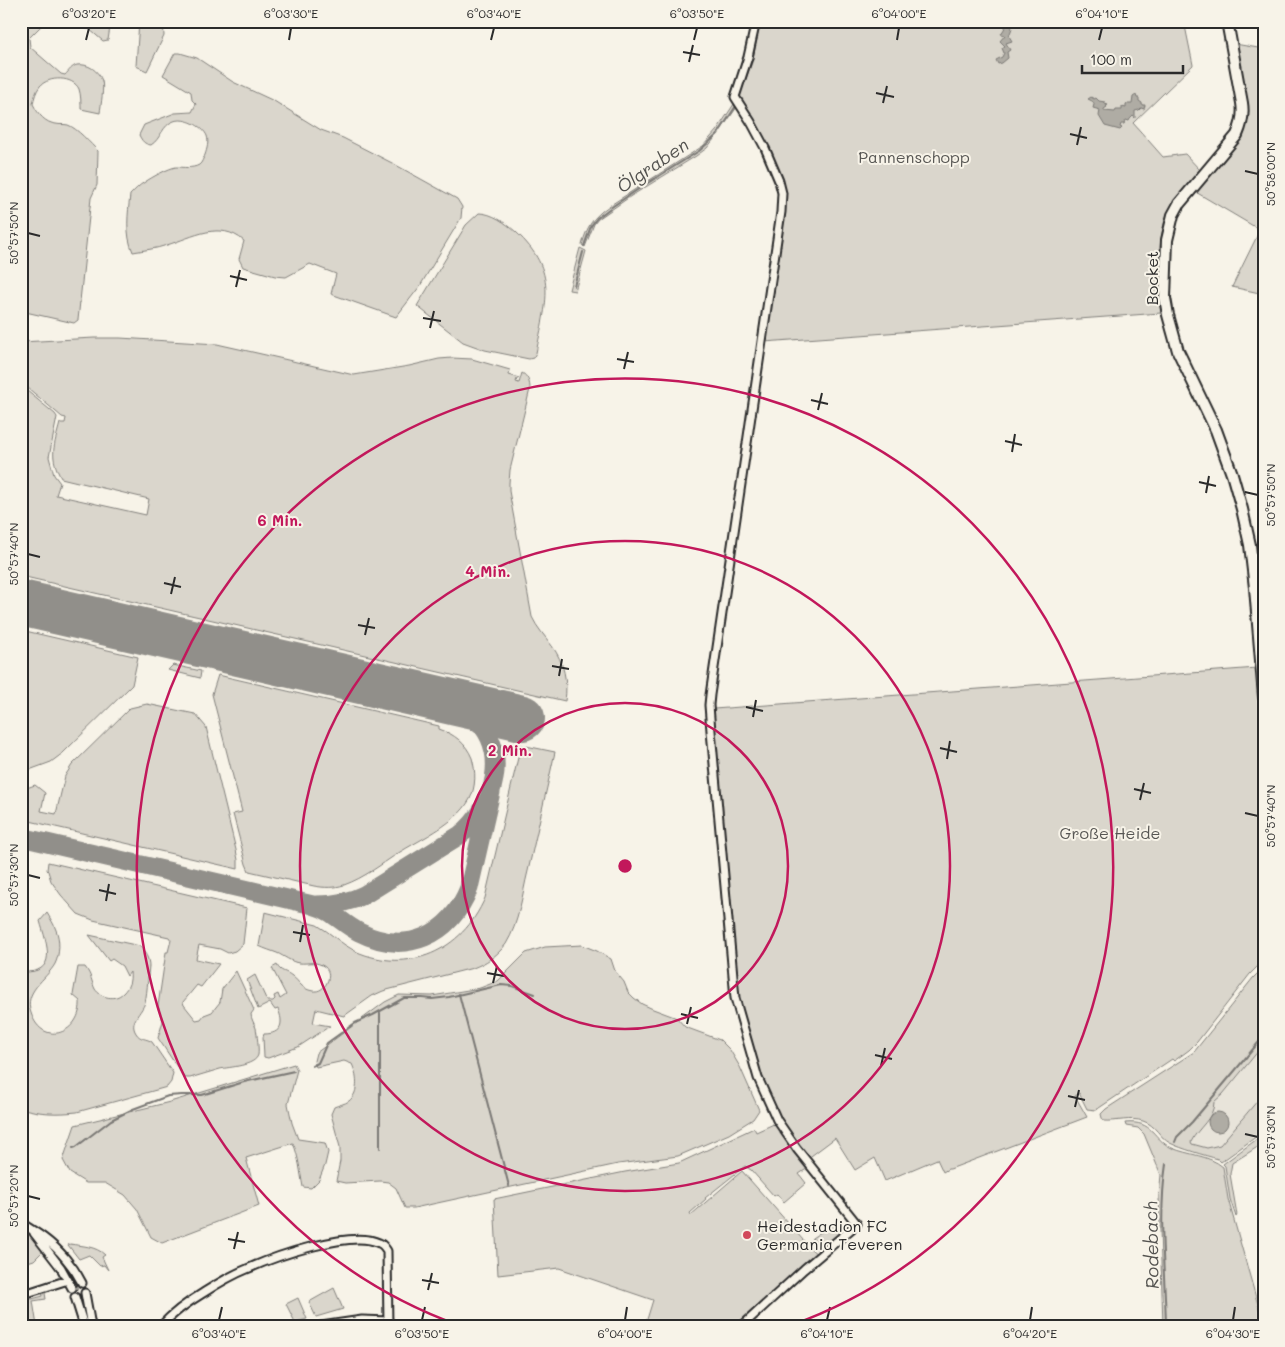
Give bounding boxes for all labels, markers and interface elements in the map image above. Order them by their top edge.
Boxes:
text: 6°03'20"E [62,5,116,21]
text: 6°03'30"E [264,5,318,21]
text: 6°03'40"E [467,5,521,21]
text: 6°03'50"E [670,5,724,21]
text: 6°04'00"E [872,5,927,21]
text: 6°04'10"E [1076,5,1129,21]
scale bar [1082,42,1184,74]
text: 100 m [1090,49,1132,69]
water label: Ölgraben [612,132,693,198]
text: 50°58'00"N [1262,142,1278,206]
park label: Pannenschopp [858,146,970,167]
text: 50°57'50"N [5,202,21,264]
street label: Bocket [1141,251,1162,305]
text: 50°57'50"N [1262,464,1278,526]
text: 6 Min. [258,510,302,530]
text: 50°57'40"N [5,523,21,585]
text: 4 Min. [465,561,511,581]
text: 2 Min. [488,740,532,760]
text: 50°57'40"N [1262,785,1278,847]
park label: Große Heide [1060,822,1160,843]
text: 50°57'30"N [5,844,21,906]
centre of rings [616,857,634,875]
text: 50°57'30"N [1262,1106,1278,1168]
text: 50°57'20"N [5,1165,21,1227]
water label: Rodebach [1138,1201,1164,1289]
place label: Heidestadion FC Germania Teveren [757,1215,902,1254]
marker: Heidestadion FC Germania Teveren [741,1229,753,1241]
text: 6°03'40"E [192,1325,246,1341]
text: 6°03'50"E [395,1325,449,1341]
text: 6°04'00"E [598,1325,653,1341]
text: 6°04'10"E [801,1325,854,1341]
text: 6°04'20"E [1003,1325,1057,1341]
text: 6°04'30"E [1206,1325,1260,1341]

